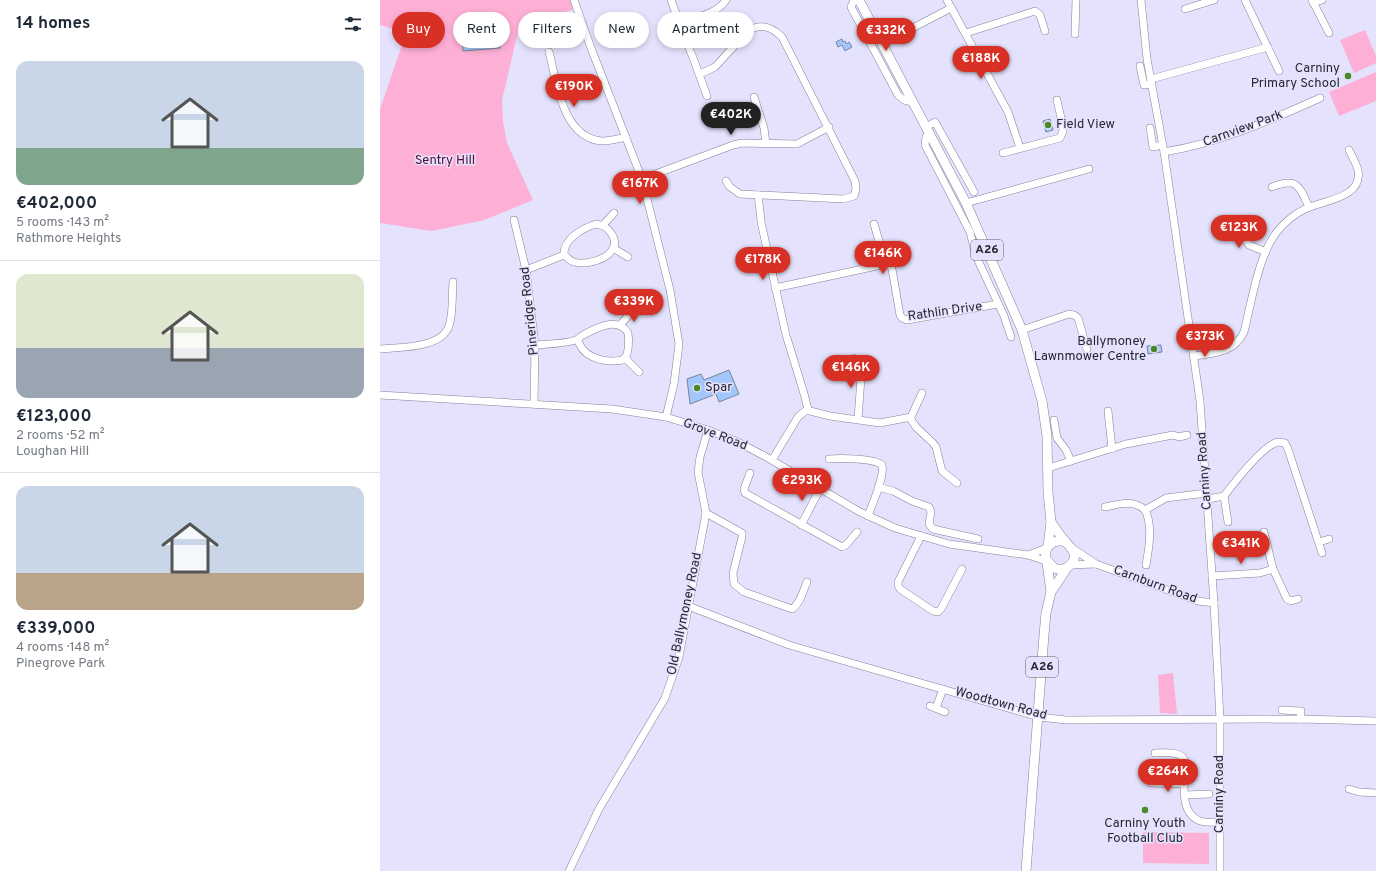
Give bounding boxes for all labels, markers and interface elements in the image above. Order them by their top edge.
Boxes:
chip: Buy [392,12,445,48]
chip: Rent [453,12,510,48]
chip: Filters [518,12,586,48]
chip: New [594,12,649,48]
chip: Apartment [657,12,754,48]
text: 14 homes [16,13,90,35]
icon: filters [342,13,364,35]
pin: €332K [858,18,914,52]
text: €332K [866,23,906,39]
pin: €188K [953,46,1009,80]
text: €188K [962,51,1000,67]
place label: Carniny Primary School [1251,61,1340,92]
marker: Carniny Primary School [1343,71,1353,81]
pin: €190K [546,74,602,108]
text: €190K [554,79,594,95]
icon: home [154,87,226,159]
pin: €402K [703,102,759,136]
text: €402K [710,107,752,123]
street label: Carnview Park [1201,107,1285,151]
place label: Field View [1056,117,1115,133]
marker: Field View [1043,120,1053,130]
park label: Sentry Hill [415,153,475,169]
pin: €167K [612,171,668,205]
text: €167K [621,176,659,192]
text: €402,000 [16,193,97,215]
text: 5 rooms · 143 m² [16,215,109,231]
pin: €123K [1211,215,1267,249]
text: €123K [1220,220,1258,236]
text: Rathmore Heights [16,231,121,247]
road number: A26 [971,240,1003,260]
pin: €146K [855,241,911,275]
text: €146K [863,246,903,262]
pin: €178K [735,247,791,281]
text: €178K [744,252,782,268]
street label: Pineridge Road [517,266,543,356]
pin: €339K [606,289,662,323]
text: €339K [613,294,655,310]
street label: Rathlin Drive [907,299,983,325]
icon: home [154,300,226,372]
pin: €373K [1177,324,1233,358]
text: €373K [1185,329,1225,345]
place label: Ballymoney Lawnmower Centre [1034,334,1146,365]
marker: Ballymoney Lawnmower Centre [1149,344,1159,354]
pin: €146K [823,355,879,389]
text: €146K [831,360,871,376]
place label: Spar [705,380,732,396]
marker: Spar [692,383,702,393]
text: €123,000 [16,406,92,428]
street label: Grove Road [681,415,749,455]
text: 2 rooms · 52 m² [16,428,104,444]
street label: Carniny Road [1194,431,1216,511]
text: Loughan Hill [16,444,89,460]
pin: €293K [774,468,830,502]
text: €293K [781,473,823,489]
icon: home [154,512,226,584]
pin: €341K [1213,531,1269,565]
text: €341K [1222,536,1260,552]
street label: Old Ballymoney Road [664,551,706,677]
street label: Carnburn Road [1111,562,1199,608]
text: €339,000 [16,618,96,640]
text: 4 rooms · 148 m² [16,640,109,656]
text: Pinegrove Park [16,656,105,672]
road number: A26 [1026,657,1058,677]
street label: Woodtown Road [953,684,1049,724]
street label: Carniny Road [1212,755,1228,833]
pin: €264K [1140,759,1196,793]
text: €264K [1147,764,1189,780]
marker: Carniny Youth Football Club [1140,805,1150,815]
place label: Carniny Youth Football Club [1104,816,1186,847]

